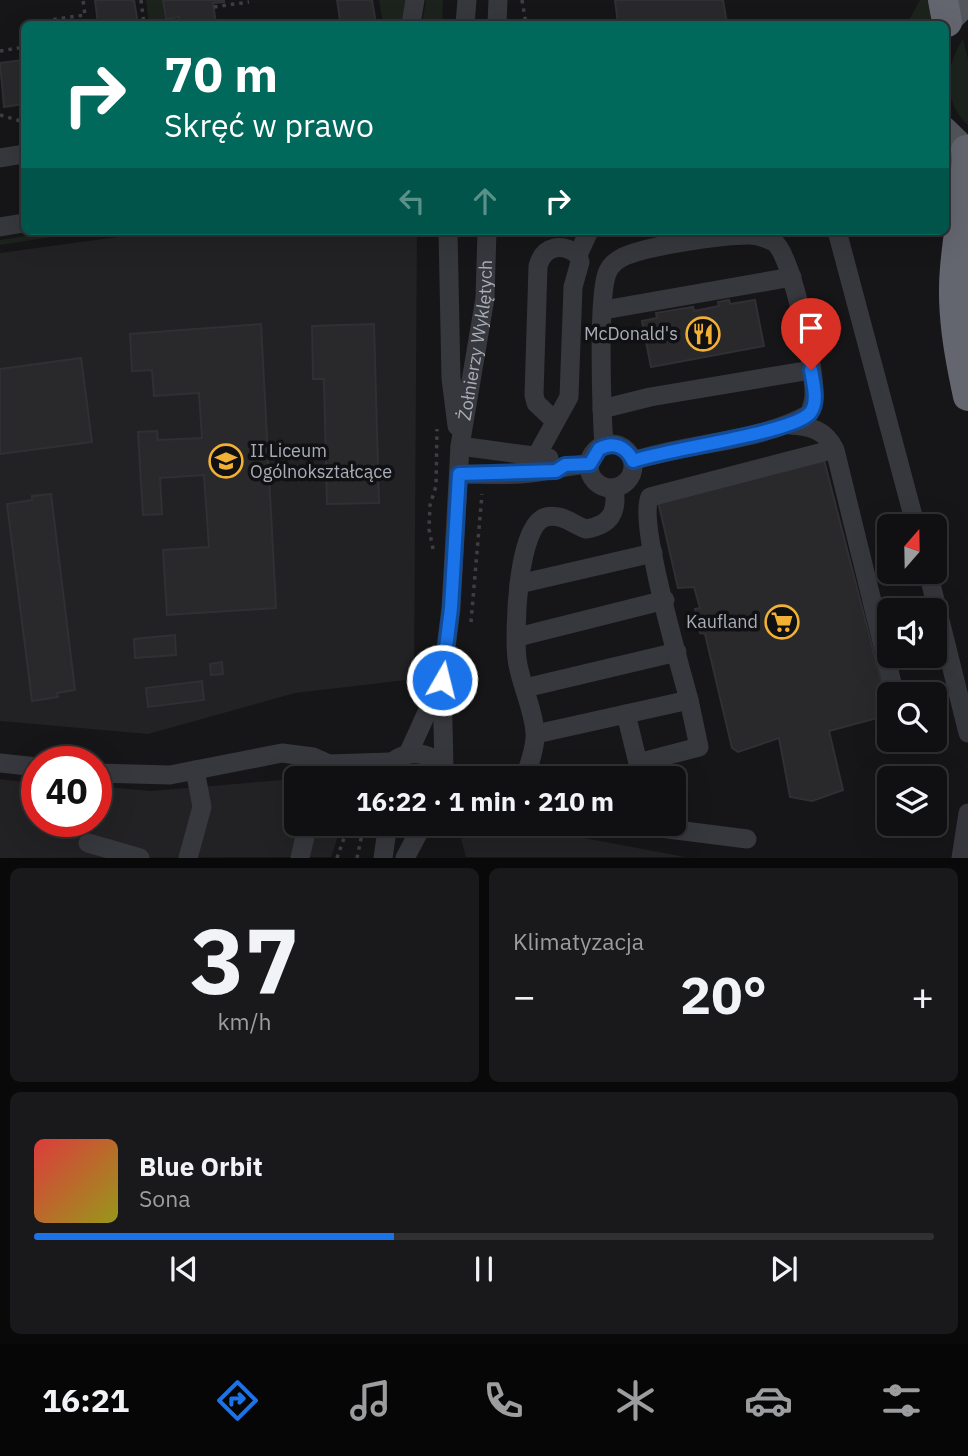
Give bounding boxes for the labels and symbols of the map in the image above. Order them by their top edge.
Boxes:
street label: Żołnierzy Wyklętych [453,260,497,422]
pin [781,298,841,370]
restaurant icon: McDonald's [684,315,722,353]
place label: McDonald's [584,322,678,345]
place label: II Liceum Ogólnokształcące [250,439,392,483]
school or university icon: II Liceum Ogólnokształcące [207,442,245,480]
north arrow [877,514,947,584]
supermarket icon: Kaufland [763,603,801,641]
place label: Kaufland [686,610,758,633]
position arrow [405,643,479,717]
speed limit sign: 40 [21,746,112,837]

